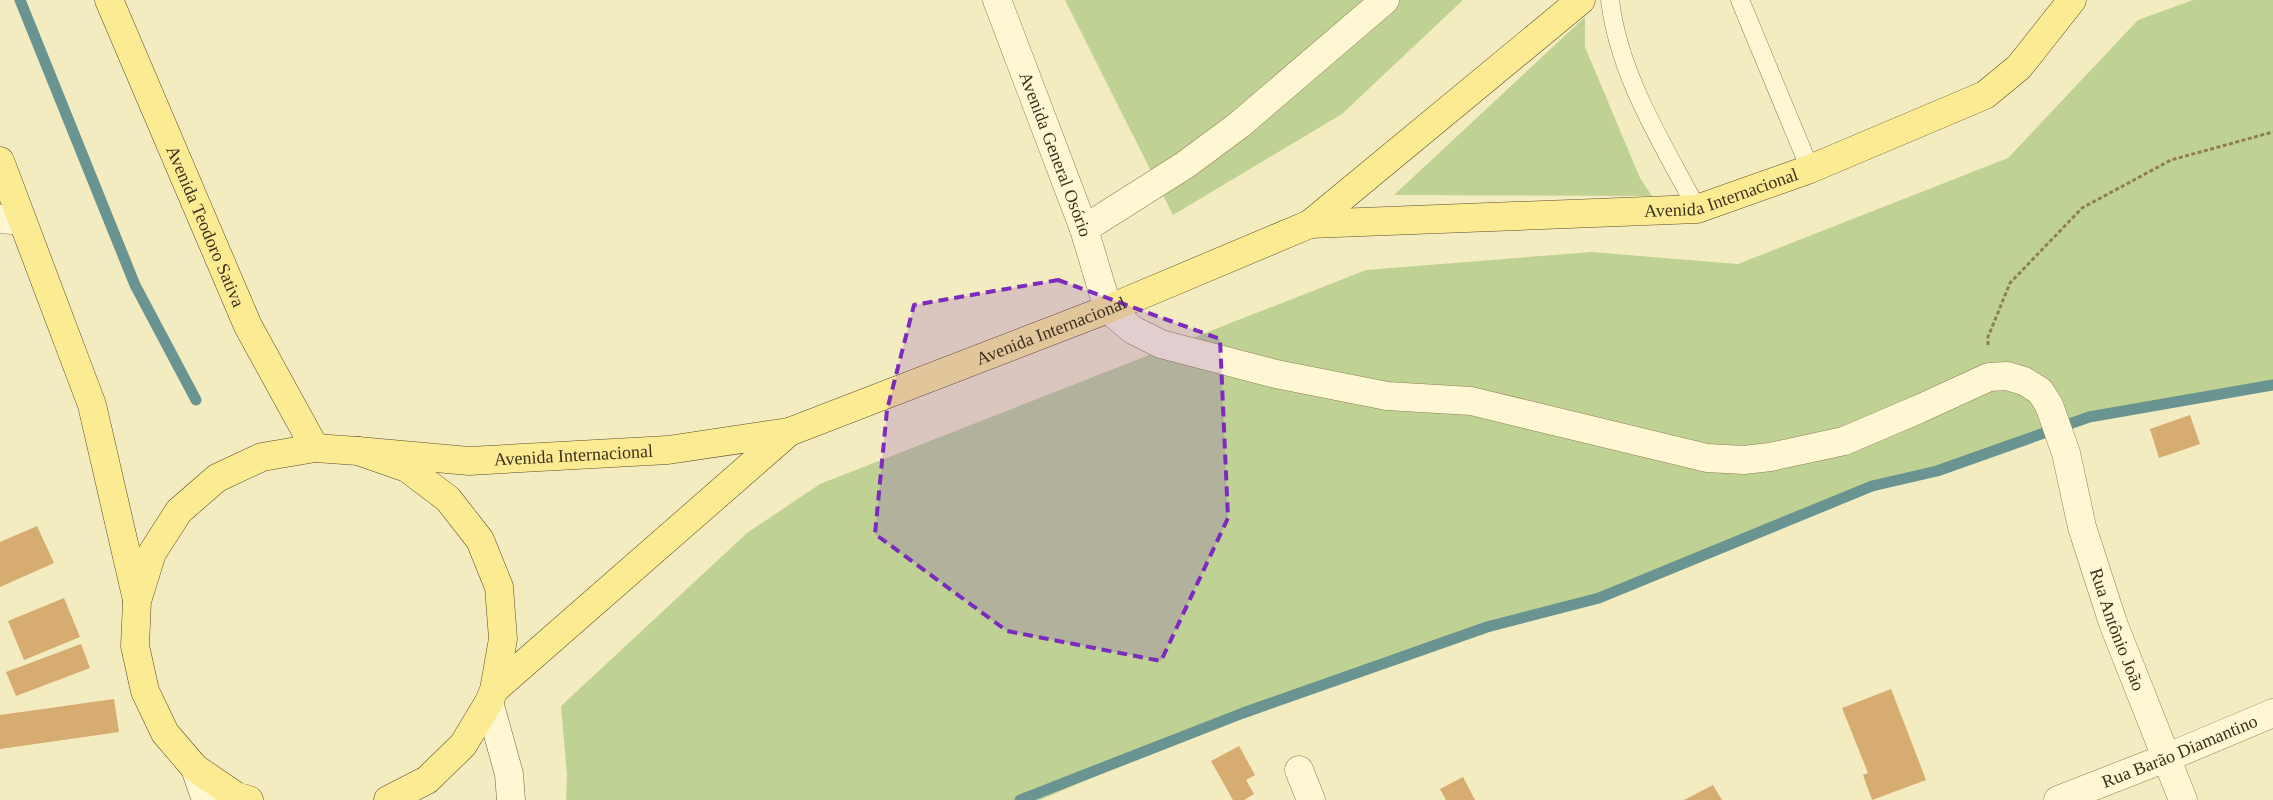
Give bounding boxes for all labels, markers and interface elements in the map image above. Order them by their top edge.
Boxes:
street label: Avenida General Osório [1015,69,1096,239]
street label: Avenida Teodoro Sativa [162,143,249,310]
street label: Avenida Internacional [1644,164,1801,221]
street label: Avenida Internacional [973,293,1129,369]
street label: Avenida Internacional [493,441,653,470]
street label: Rua Antônio João [2086,566,2149,694]
street label: Rua Barão Diamantino [2099,711,2260,792]

